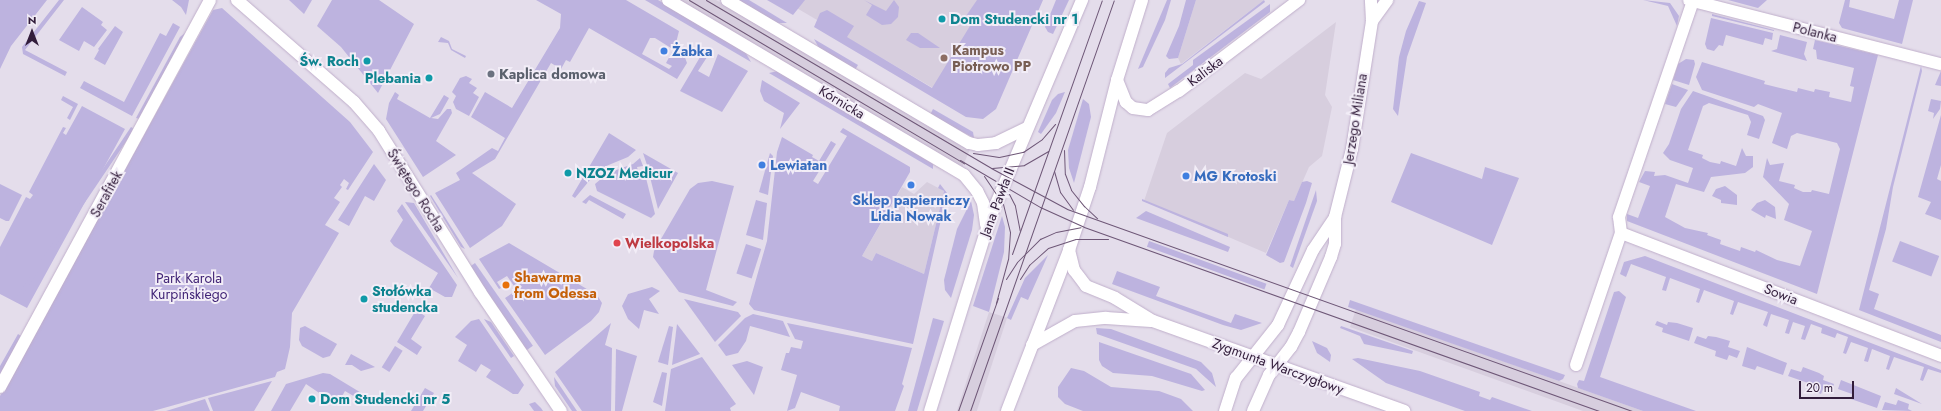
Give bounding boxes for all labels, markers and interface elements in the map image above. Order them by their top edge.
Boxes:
place label: Dom Studencki nr 1 [950,11,1078,27]
north arrow [12,12,52,52]
text: N [28,12,36,28]
marker: Dom Studencki nr 1 [937,14,947,24]
street label: Polanka [1791,18,1839,46]
place label: Kampus Piotrowo PP [952,42,1031,74]
place label: Żabka [672,43,712,59]
marker: Żabka [659,46,669,56]
street label: Kaliska [1184,52,1226,90]
place label: Św. Roch [300,53,359,69]
marker: Kampus Piotrowo PP [939,53,949,63]
marker: Św. Roch [362,56,372,66]
place label: Kaplica domowa [499,66,606,82]
marker: Kaplica domowa [486,69,496,79]
place label: Plebania [365,70,421,86]
street label: Jerzego Miliana [1340,72,1370,166]
marker: Plebania [424,73,434,83]
street label: Kórnicka [816,82,868,122]
street label: Świętego Rocha [384,145,448,235]
place label: Lewiatan [770,157,827,173]
marker: Lewiatan [757,160,767,170]
place label: NZOZ Medicur [576,165,673,181]
street label: Jana Pawła II [976,165,1018,239]
street label: Serafitek [86,168,126,220]
marker: NZOZ Medicur [563,168,573,178]
place label: MG Krotoski [1194,168,1277,184]
marker: MG Krotoski [1181,171,1191,181]
marker: Sklep papierniczy Lidia Nowak [906,180,916,190]
place label: Sklep papierniczy Lidia Nowak [852,192,970,224]
place label: Wielkopolska [625,235,714,251]
marker: Wielkopolska [612,238,622,248]
place label: Shawarma from Odessa [514,269,597,302]
park label: Park Karola Kurpińskiego [151,270,227,302]
marker: Shawarma from Odessa [501,280,511,290]
street label: Sowia [1762,280,1800,308]
place label: Stołówka studencka [372,283,438,316]
marker: Stołówka studencka [359,294,369,304]
street label: Zygmunta Warczygłowy [1210,334,1346,398]
scale bar [1801,373,1856,399]
text: 20 m [1806,379,1833,397]
place label: Dom Studencki nr 5 [320,391,450,407]
marker: Dom Studencki nr 5 [307,394,317,404]

